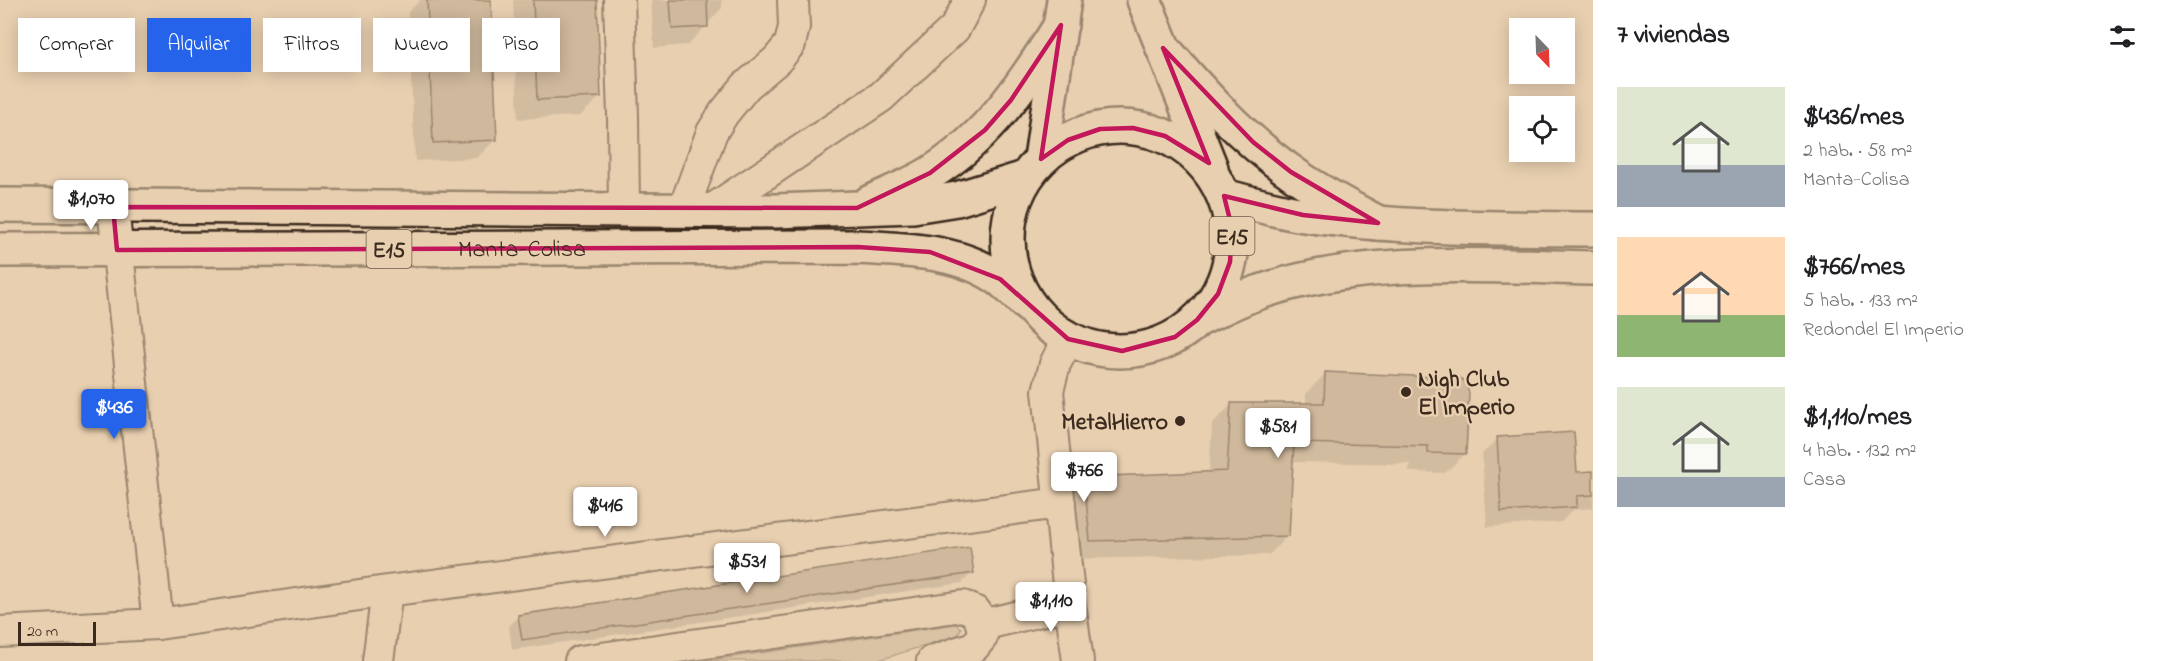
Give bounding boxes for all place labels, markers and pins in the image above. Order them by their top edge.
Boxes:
pin: $1,070 [42,180,140,231]
place label: Nigh Club El Imperio [1418,363,1515,426]
marker: Nigh Club El Imperio [1399,385,1413,399]
pin: $436 [78,389,150,440]
place label: MetalHierro [1061,406,1168,441]
pin: $581 [1242,408,1314,459]
marker: MetalHierro [1173,414,1187,428]
pin: $766 [1048,452,1120,503]
pin: $416 [569,487,641,538]
pin: $531 [711,543,783,594]
pin: $1,110 [1002,582,1100,633]

